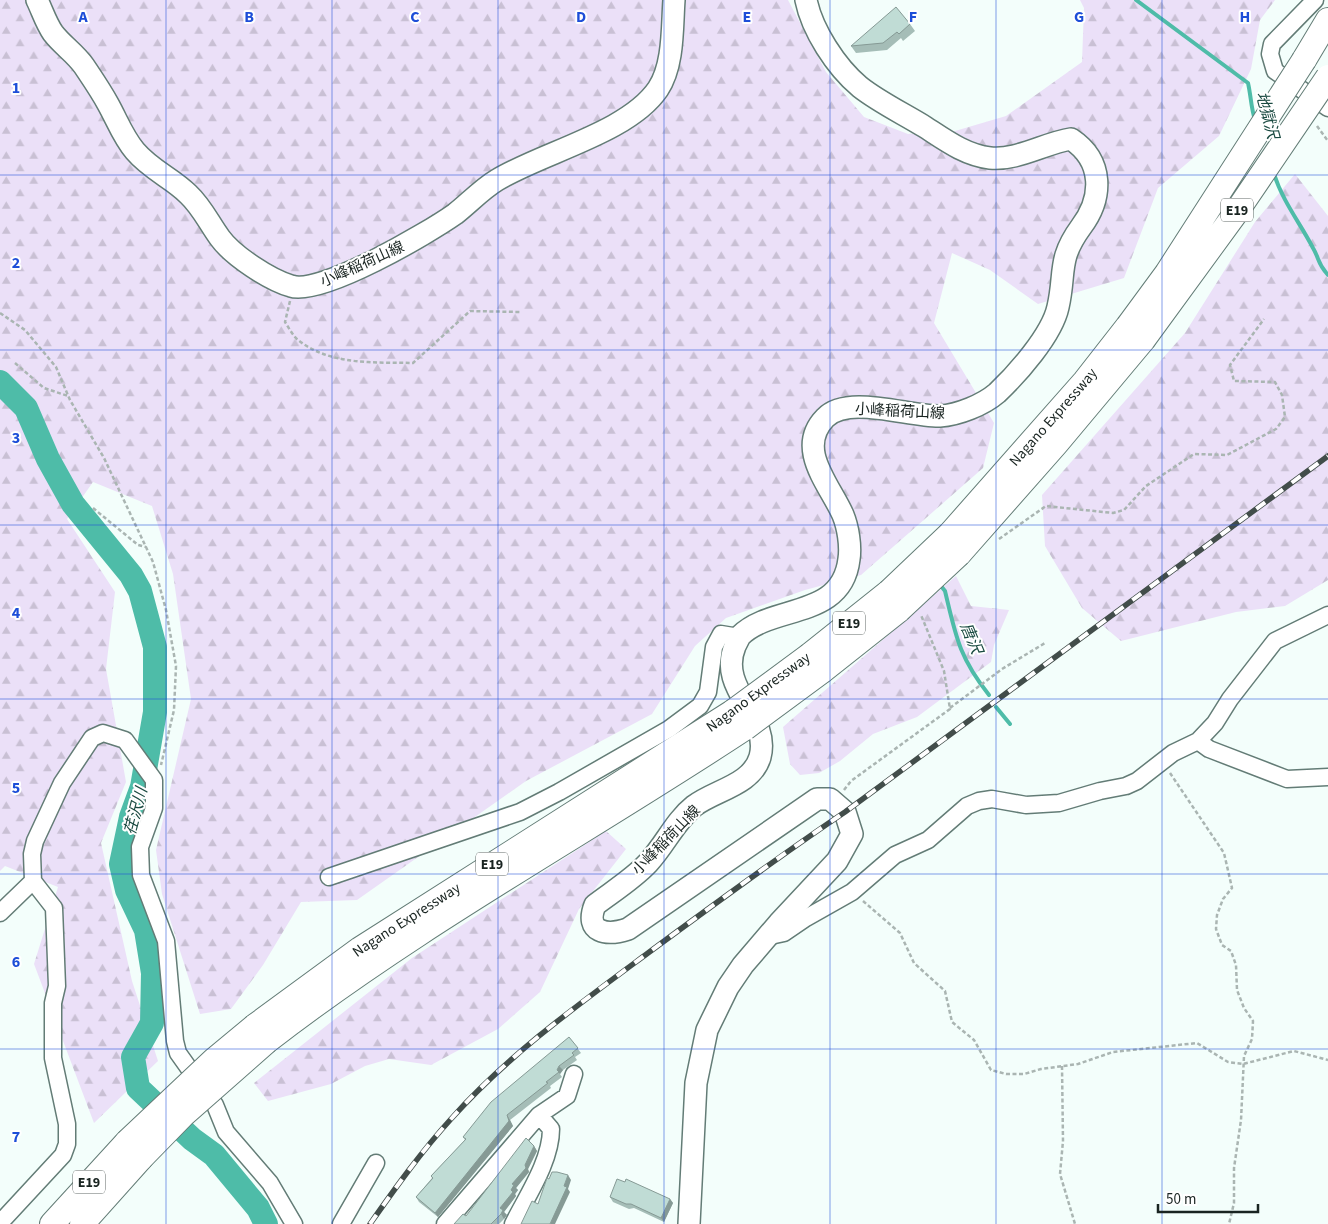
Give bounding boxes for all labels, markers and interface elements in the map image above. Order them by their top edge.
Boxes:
text: A [77,6,88,28]
text: B [244,6,254,28]
text: C [410,6,420,28]
text: D [576,6,586,28]
text: E [743,6,751,28]
text: F [909,6,917,28]
text: G [1074,6,1084,28]
text: H [1240,6,1250,28]
text: 1 [12,77,20,99]
water label: 地獄沢 [1250,89,1284,143]
road number: E19 [1221,198,1253,222]
street label: 小峰稲荷山線 [317,237,408,292]
text: 2 [12,252,20,274]
street label: Nagano Expressway [1005,364,1102,471]
street label: 小峰稲荷山線 [854,399,945,424]
text: 3 [12,427,20,449]
text: 4 [12,602,21,624]
road number: E19 [833,612,865,634]
water label: 唐沢 [955,619,988,659]
street label: Nagano Expressway [702,647,815,737]
text: 5 [12,777,20,799]
water label: 荏沢川 [119,783,153,837]
street label: 小峰稲荷山線 [628,801,705,880]
road number: E19 [476,852,508,876]
street label: Nagano Expressway [348,878,465,962]
text: 6 [12,951,20,973]
text: 7 [12,1126,20,1148]
road number: E19 [73,1170,105,1194]
scale bar [1158,1182,1258,1214]
text: 50 m [1166,1189,1196,1210]

